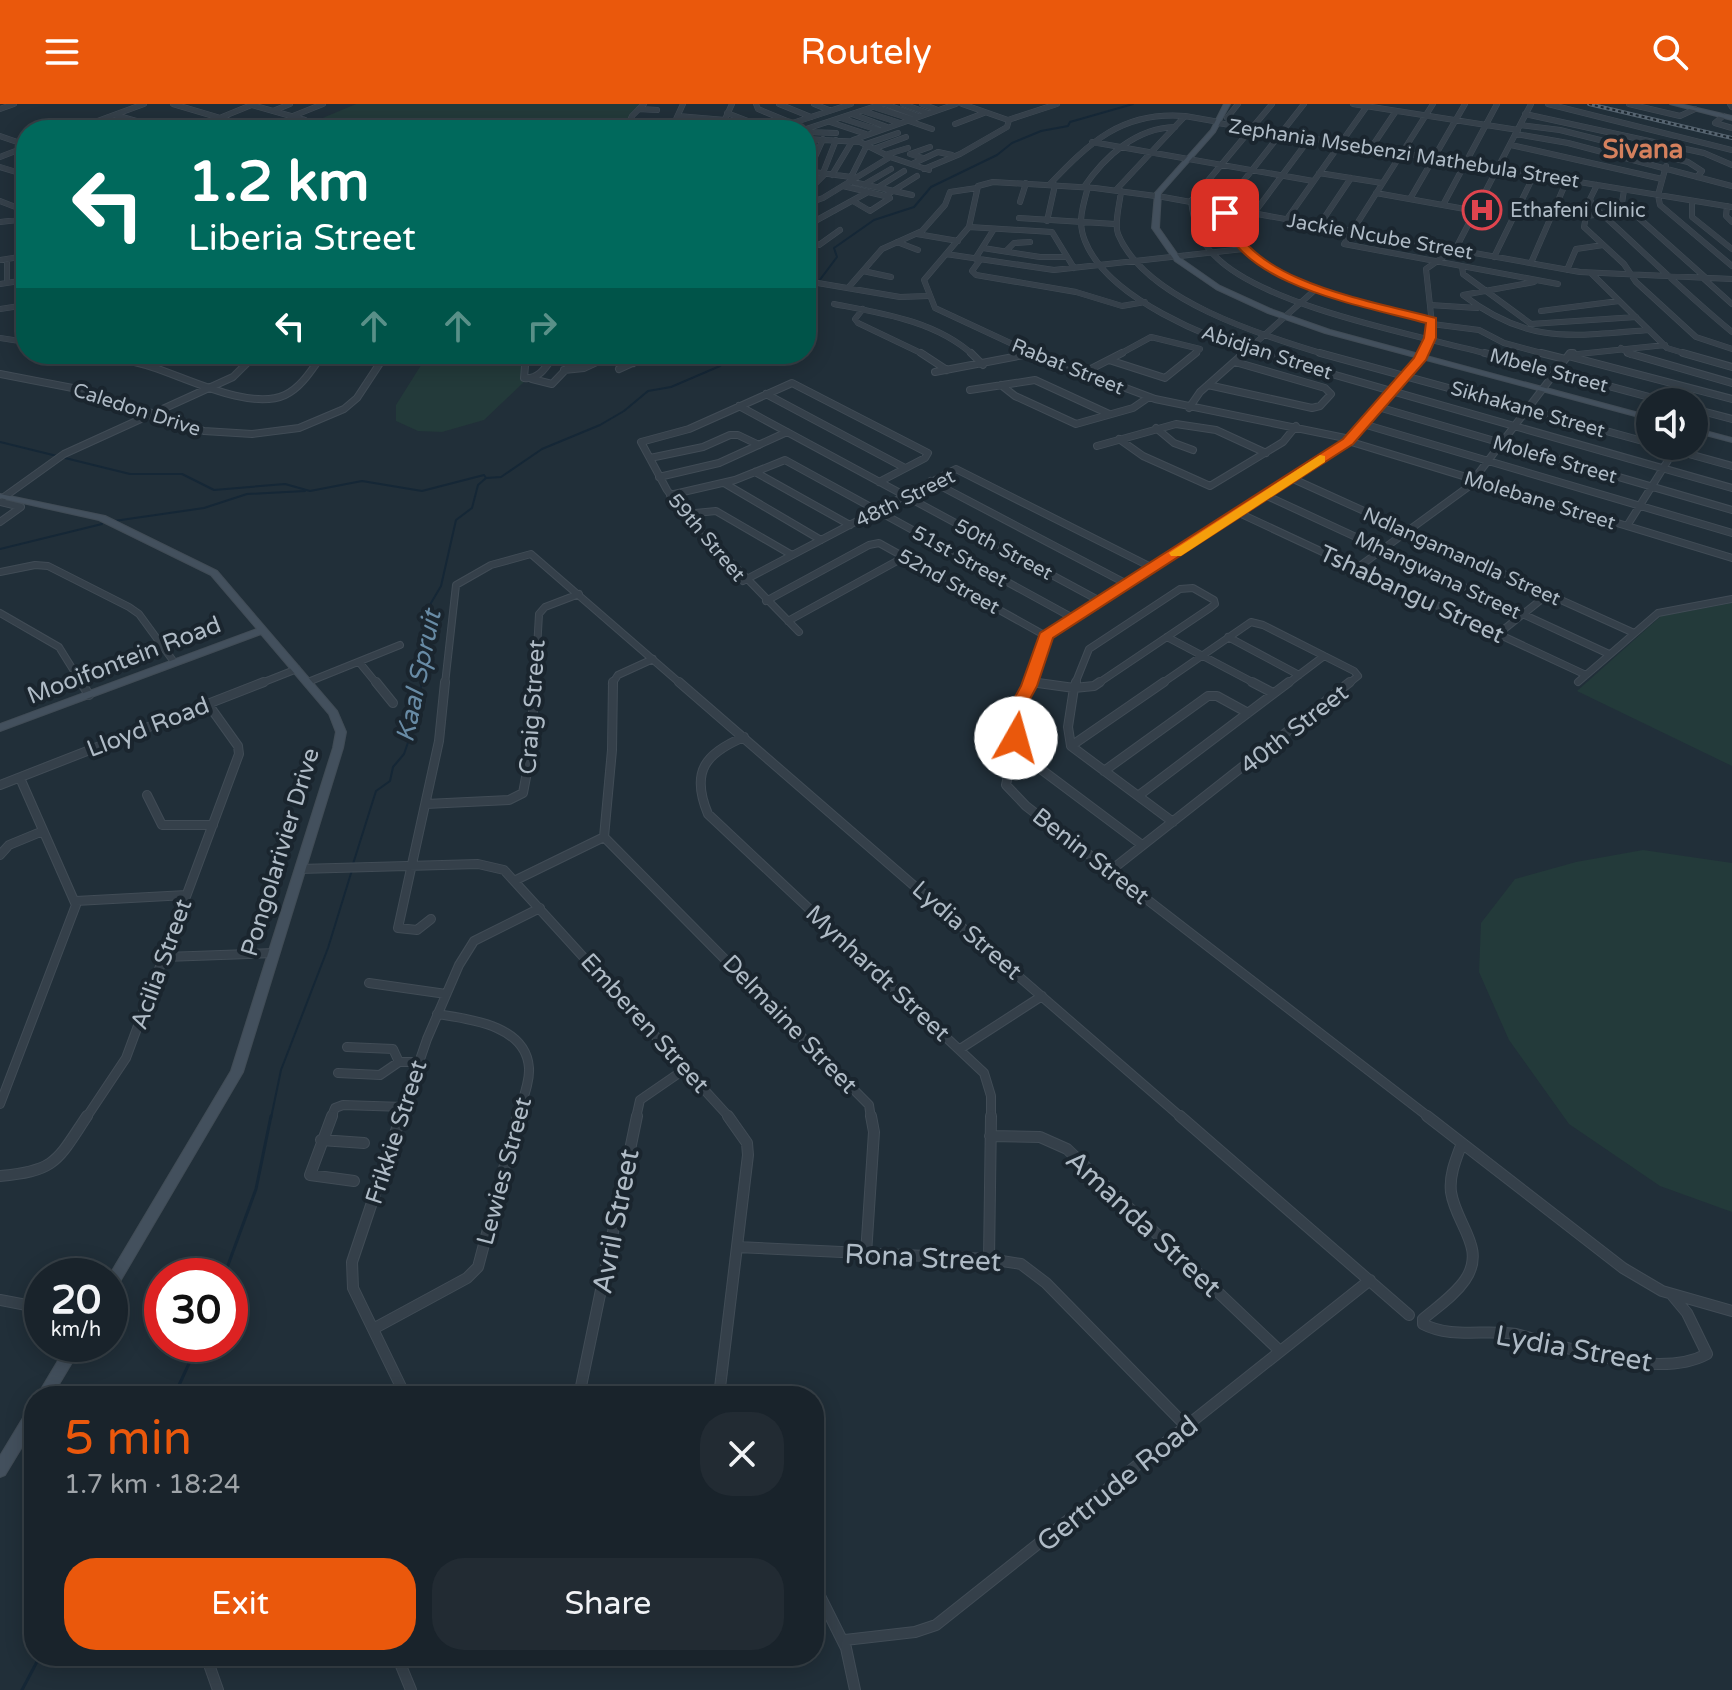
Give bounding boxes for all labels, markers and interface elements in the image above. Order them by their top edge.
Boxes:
icon: menu [40,30,84,74]
icon: search [1648,30,1692,74]
text: Routely [800,31,932,74]
street label: Zephania Msebenzi Mathebula Street [1227,114,1581,194]
district label: Sivana [1603,134,1683,165]
text: 1.2 km [188,149,369,216]
icon: left [56,152,160,256]
pin [1191,179,1259,247]
hospital icon: Ethafeni Clinic [1461,189,1503,231]
icon: arrive [1203,191,1247,235]
place label: Ethafeni Clinic [1510,199,1646,223]
street label: Jackie Ncube Street [1285,209,1475,265]
text: Liberia Street [188,217,416,260]
icon: left [268,304,312,348]
icon: ahead [352,304,396,348]
icon: ahead [436,304,480,348]
icon: right [520,304,564,348]
street label: Abidjan Street [1198,321,1335,385]
street label: Rabat Street [1008,333,1128,400]
street label: Mbele Street [1487,344,1611,398]
street label: Sikhakane Street [1448,376,1608,444]
street label: Caledon Drive [70,378,204,442]
map controls [1636,388,1708,460]
button: sound [1636,388,1708,460]
street label: Molefe Street [1490,431,1620,489]
street label: 48th Street [852,464,959,533]
street label: Molebane Street [1461,466,1619,536]
street label: 59th Street [663,489,750,587]
street label: Ndlangamandla Street [1359,503,1564,611]
street label: 50th Street [951,514,1057,586]
street label: 51st Street [908,521,1011,593]
street label: Mhangwana Street [1351,527,1525,625]
street label: Tshabangu Street [1315,539,1509,650]
street label: 52nd Street [894,544,1004,620]
water label: Kaal Spruit [389,604,448,745]
street label: Mooifontein Road [23,610,225,711]
street label: Craig Street [513,639,552,775]
street label: 40th Street [1235,678,1354,780]
street label: Lloyd Road [83,691,213,764]
position arrow [974,696,1058,780]
street label: Pongolarivier Drive [235,745,326,960]
street label: Benin Street [1027,802,1155,911]
street label: Lydia Street [906,875,1027,986]
street label: Acilia Street [124,895,198,1033]
street label: Mynhardt Street [800,899,956,1048]
street label: Emberen Street [574,948,715,1099]
street label: Delmaine Street [716,949,863,1100]
street label: Frikkie Street [360,1057,433,1208]
street label: Lewies Street [471,1094,538,1248]
street label: Amanda Street [1059,1143,1228,1305]
street label: Avril Street [585,1146,647,1296]
street label: Rona Street [844,1237,1003,1279]
speed limit sign: 30 [144,1258,248,1362]
text: 20 [51,1276,101,1324]
text: km/h [51,1318,101,1342]
street label: Lydia Street [1493,1318,1655,1380]
street label: Gertrude Road [1030,1408,1205,1559]
text: 5 min [64,1410,192,1468]
button: close [700,1412,784,1496]
text: 1.7 km · 18:24 [64,1469,240,1500]
button: Exit [64,1558,416,1650]
button: Share [432,1558,784,1650]

